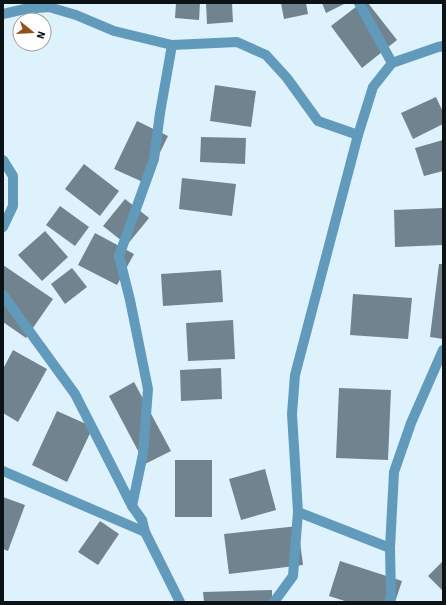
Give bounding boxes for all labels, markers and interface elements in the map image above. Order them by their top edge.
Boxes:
north arrow [12,12,52,52]
text: N [33,29,49,41]

